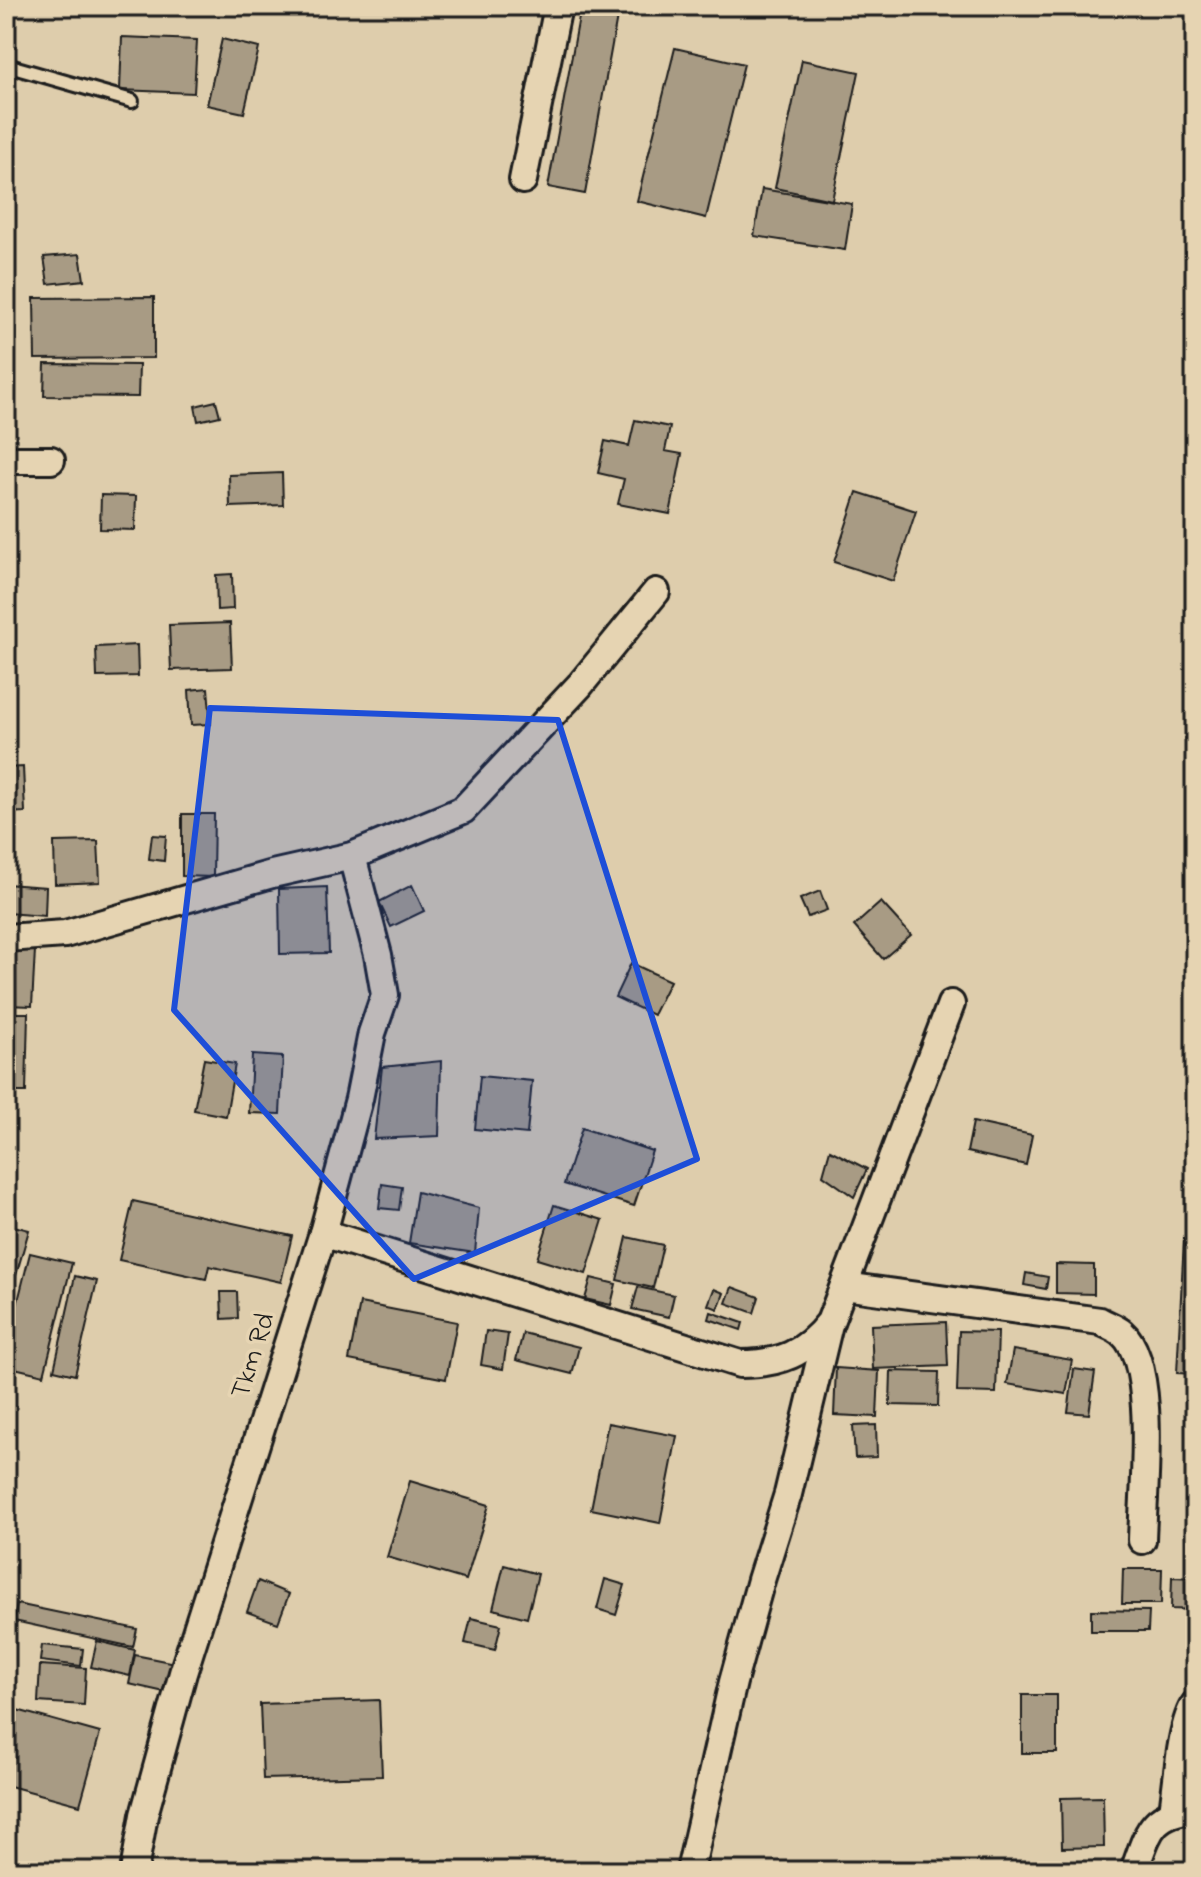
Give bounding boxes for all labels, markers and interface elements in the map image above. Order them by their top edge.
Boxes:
street label: Tkm Rd [221,1308,288,1404]

